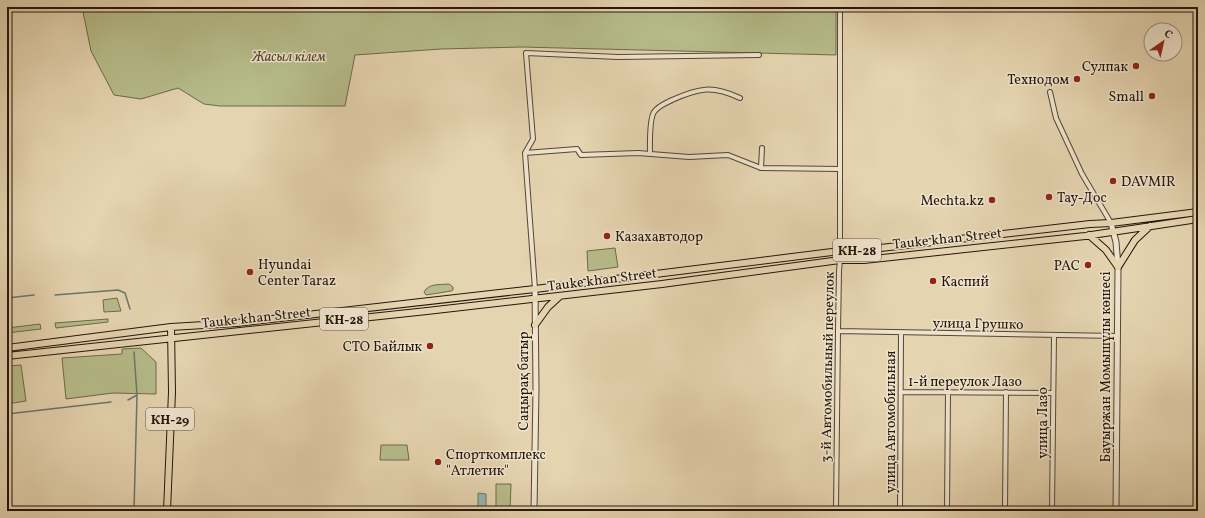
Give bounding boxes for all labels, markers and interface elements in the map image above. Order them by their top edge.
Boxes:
north arrow [1143,22,1183,62]
text: С [1161,27,1175,43]
park label: Жасыл кілем [251,48,327,67]
place label: Сулпак [1082,58,1129,77]
marker: Сулпак [1131,61,1141,71]
place label: Технодом [1007,71,1069,90]
marker: Технодом [1072,74,1082,84]
place label: Small [1109,88,1144,107]
marker: Small [1147,91,1157,101]
place label: DAVMIR [1121,173,1176,192]
marker: DAVMIR [1108,176,1118,186]
place label: Тау-Дос [1057,189,1107,208]
place label: Mechta.kz [921,192,984,211]
marker: Тау-Дос [1044,192,1054,202]
marker: Mechta.kz [987,195,997,205]
street label: Tauke khan Street [892,224,1003,255]
place label: Казахавтодор [615,228,703,247]
marker: Казахавтодор [602,231,612,241]
road number: КН-28 [833,239,881,261]
place label: Hyundai Center Taraz [258,256,336,291]
place label: РАС [1054,257,1080,276]
marker: РАС [1083,260,1093,270]
street label: Tauke khan Street [546,264,658,297]
marker: Hyundai Center Taraz [245,267,255,277]
street label: 3-й Автомобильный переулок [817,271,840,463]
street label: Бауыржан Момышұлы көшесі [1097,271,1116,463]
place label: Каспий [941,273,989,292]
marker: Каспий [928,276,938,286]
street label: Tauke khan Street [201,303,312,334]
road number: КН-28 [320,308,368,330]
street label: улица Грушко [932,314,1024,335]
street label: Саңырақ батыр [515,332,534,430]
place label: СТО Байлык [343,338,423,357]
marker: СТО Байлык [425,341,435,351]
street label: улица Автомобильная [882,351,901,493]
street label: 1-й переулок Лазо [908,373,1022,392]
street label: улица Лазо [1034,387,1053,459]
road number: КН-29 [146,408,194,430]
place label: Спорткомплекс "Атлетик" [446,446,546,481]
marker: Спорткомплекс "Атлетик" [433,457,443,467]

